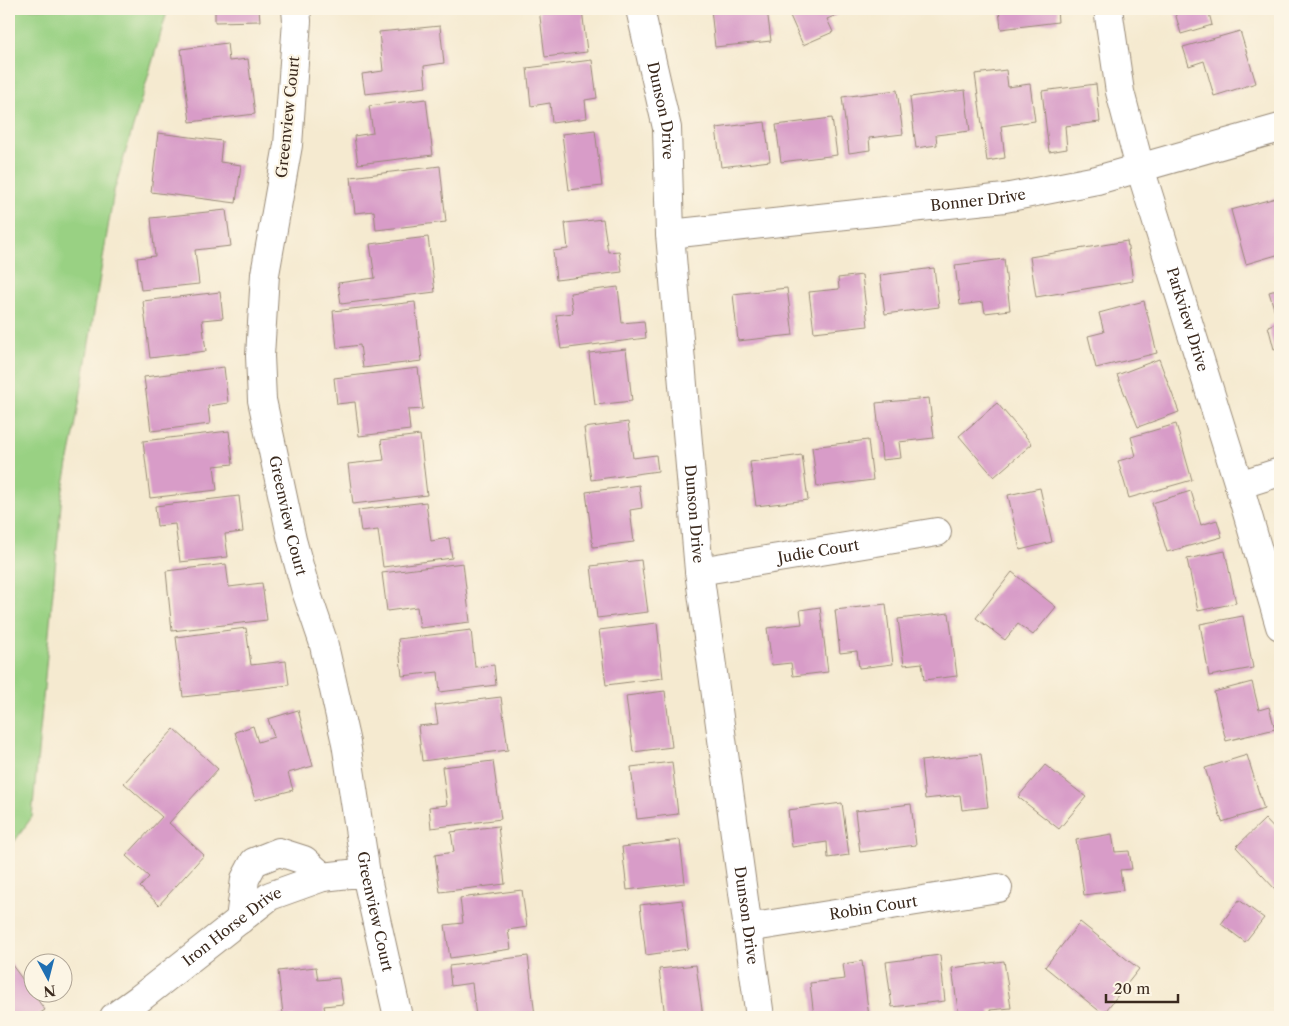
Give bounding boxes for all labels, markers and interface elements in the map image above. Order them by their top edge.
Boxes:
street label: Greenview Court [272,54,303,179]
street label: Dunson Drive [643,60,678,160]
street label: Bonner Drive [929,184,1027,215]
street label: Parkview Drive [1163,265,1213,374]
street label: Greenview Court [265,454,311,578]
street label: Dunson Drive [681,464,708,564]
street label: Judie Court [774,535,861,567]
street label: Greenview Court [354,850,398,974]
street label: Dunson Drive [730,865,763,966]
street label: Iron Horse Drive [178,883,284,970]
street label: Robin Court [828,891,919,924]
north arrow [22,954,72,1004]
scale bar [1106,971,1179,1003]
text: 20 m [1114,979,1150,998]
text: N [42,981,57,1001]

